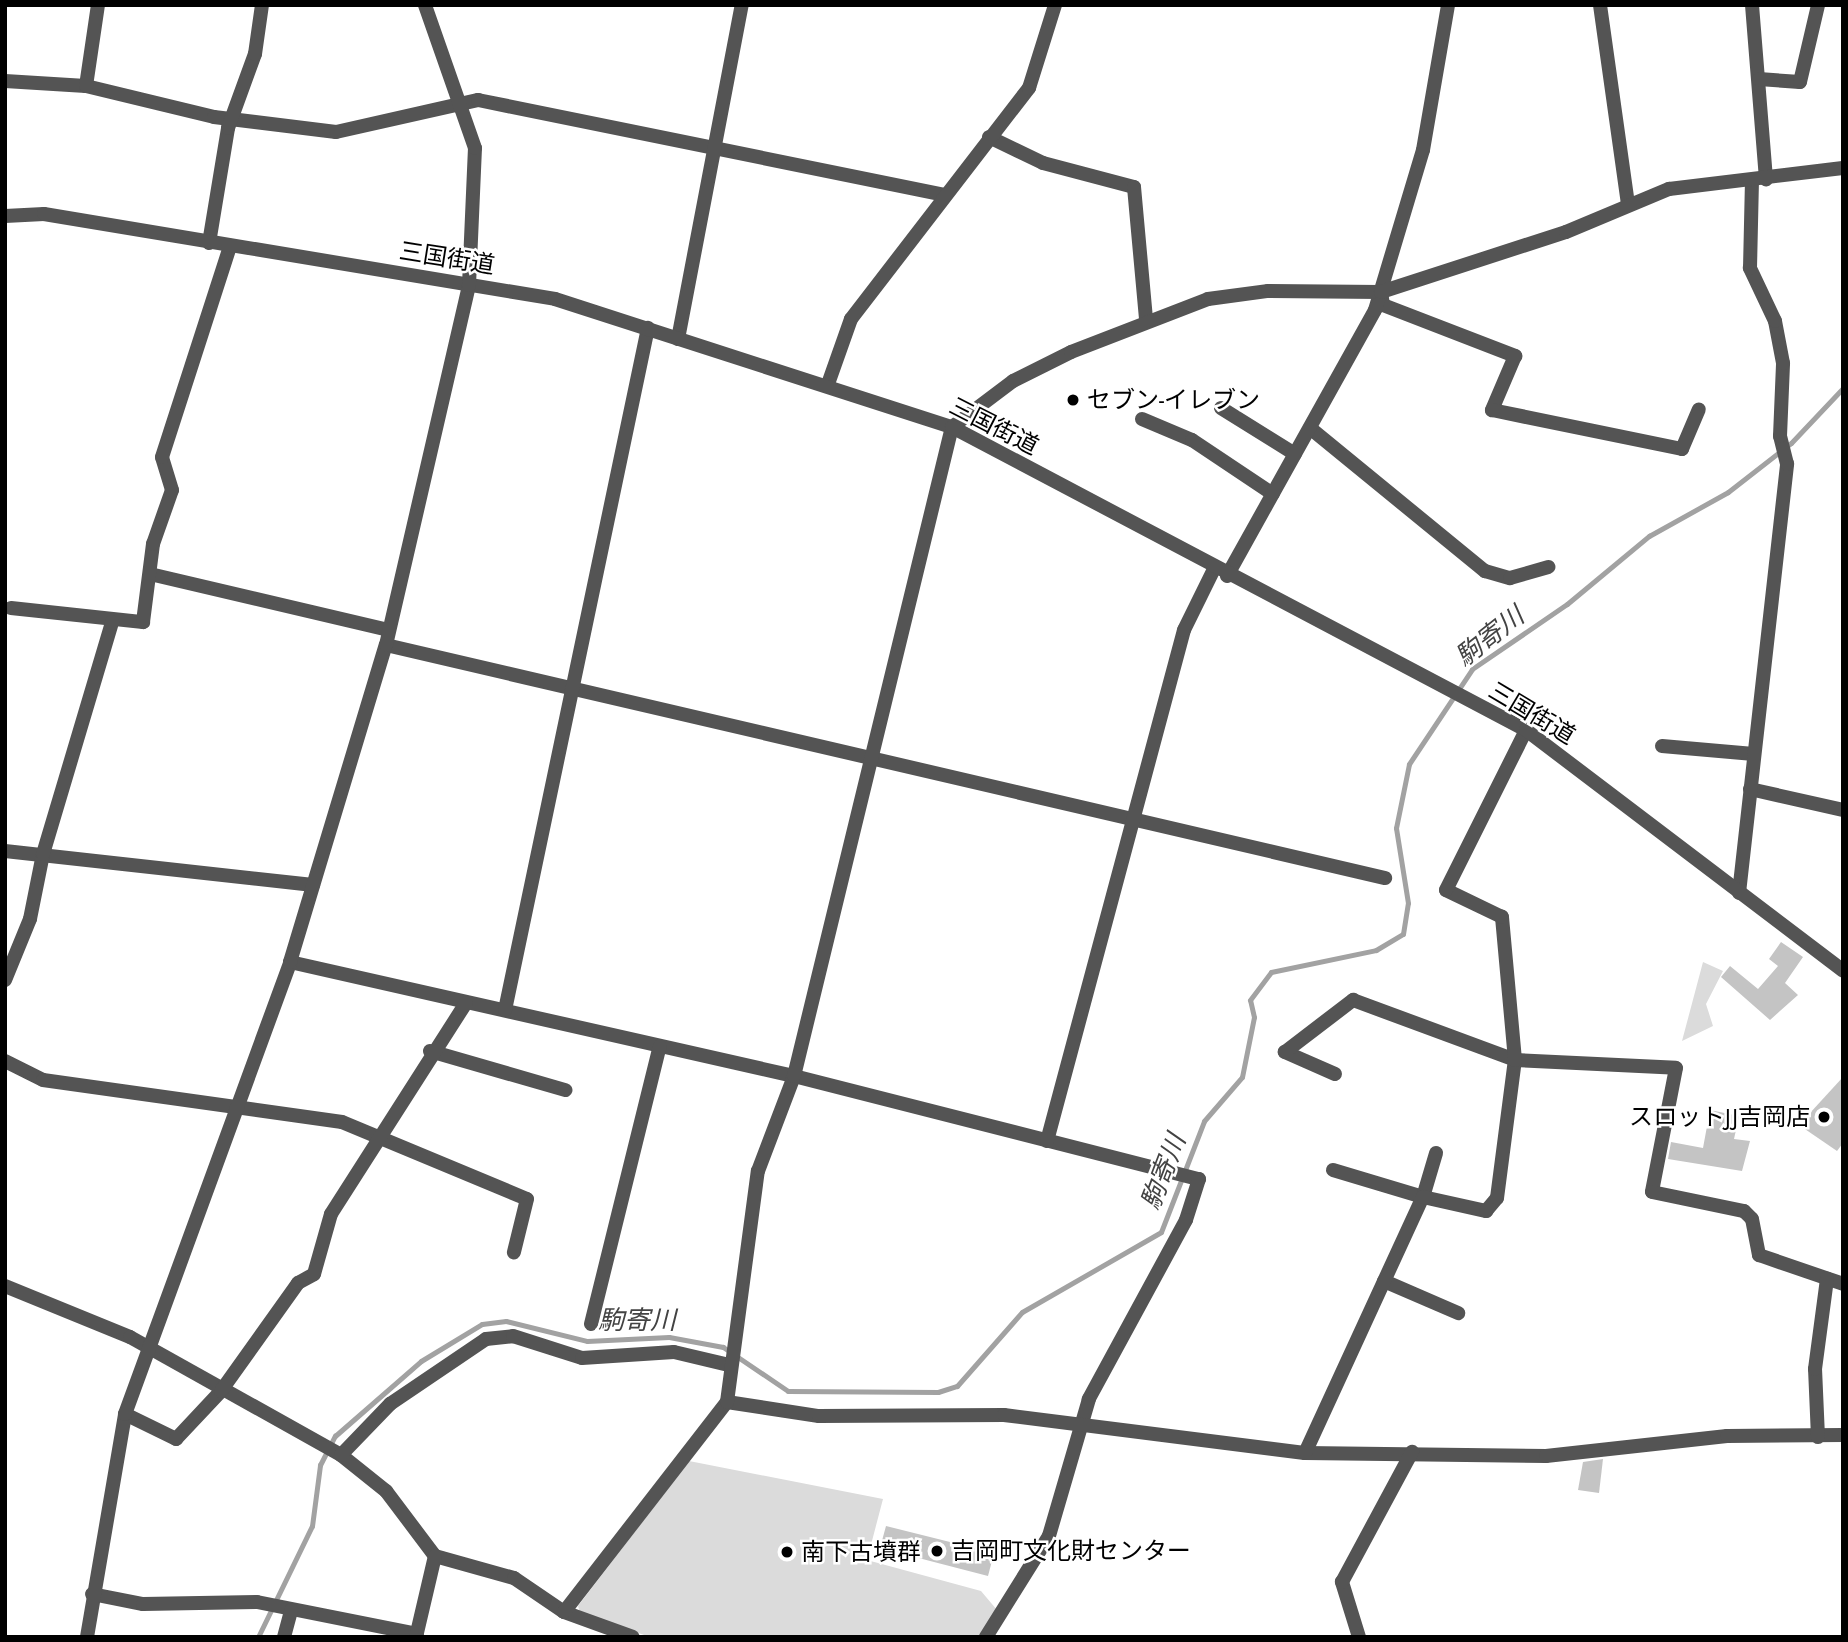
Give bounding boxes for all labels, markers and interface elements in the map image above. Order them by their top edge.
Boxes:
street label: 三国街道 [397,236,497,280]
place label: セブン-イレブン [1087,386,1260,414]
street label: 三国街道 [945,391,1043,461]
marker: セブン-イレブン [1065,392,1081,408]
water label: 駒寄川 [1450,601,1530,673]
street label: 三国街道 [1483,676,1581,750]
place label: スロットJJ吉岡店 [1629,1103,1810,1131]
marker: スロットJJ吉岡店 [1816,1109,1832,1125]
water label: 駒寄川 [1135,1130,1193,1214]
water label: 駒寄川 [598,1305,676,1337]
place label: 吉岡町文化財センター [951,1537,1191,1565]
place label: 南下古墳群 [801,1538,921,1566]
marker: 吉岡町文化財センター [929,1543,945,1559]
marker: 南下古墳群 [779,1544,795,1560]

